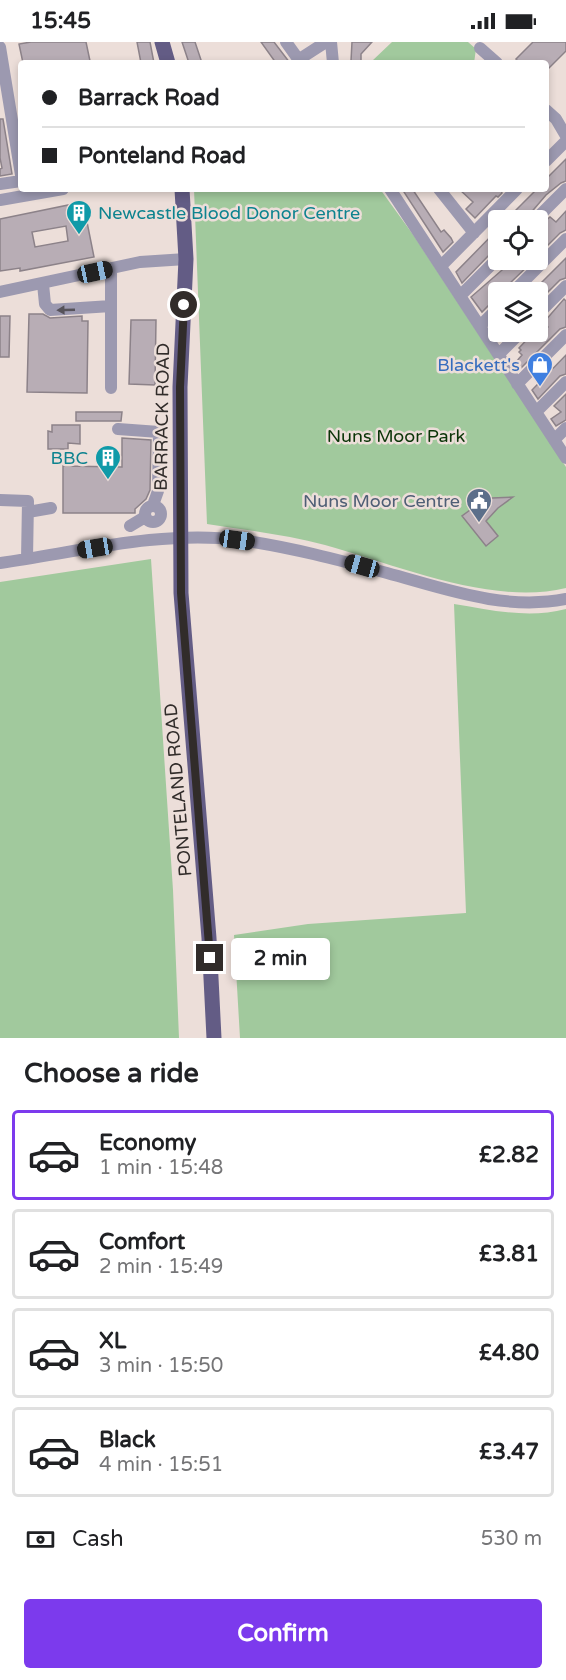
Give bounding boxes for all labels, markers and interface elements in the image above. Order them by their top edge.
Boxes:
text: 15:45 [30,8,91,34]
text: Barrack Road [78,85,220,111]
text: Ponteland Road [78,143,246,169]
building icon: Newcastle Blood Donor Centre [64,198,94,236]
place label: Newcastle Blood Donor Centre [98,202,360,224]
map controls [488,210,548,342]
button: locate [488,210,548,270]
car [76,259,114,285]
button: layers [488,282,548,342]
route start [170,291,197,318]
one-way arrow [57,305,76,314]
street label: BARRACK ROAD [150,343,174,491]
shop icon: Blackett's [525,350,555,388]
place label: Blackett's [437,354,520,376]
park label: Nuns Moor Park [327,425,465,447]
building icon: BBC [93,443,123,481]
place label: BBC [51,447,88,469]
public building icon: Nuns Moor Centre [464,486,494,524]
place label: Nuns Moor Centre [303,490,460,512]
car [218,529,256,551]
car [76,536,114,560]
car [342,552,382,580]
street label: PONTELAND ROAD [159,702,197,878]
callout: 2 min [231,937,330,979]
route end [196,944,223,971]
text: 2 min [254,947,307,971]
text: Choose a ride [24,1057,199,1090]
icon: car [27,1128,81,1182]
text: Economy [99,1130,196,1156]
text: £2.82 [479,1142,539,1168]
text: 1 min · 15:48 [99,1156,223,1180]
icon: car [27,1227,81,1281]
text: Comfort [99,1229,185,1255]
text: £3.81 [479,1241,539,1267]
text: 2 min · 15:49 [99,1255,223,1279]
icon: car [27,1326,81,1380]
text: XL [99,1328,126,1354]
text: £4.80 [479,1340,539,1366]
text: 3 min · 15:50 [99,1354,223,1378]
icon: car [27,1425,81,1479]
text: Black [99,1427,156,1453]
text: £3.47 [479,1439,539,1465]
text: 4 min · 15:51 [99,1453,223,1477]
icon: cash [24,1523,57,1556]
text: Cash [72,1526,124,1552]
text: 530 m [481,1527,542,1551]
button: Confirm [24,1599,542,1668]

